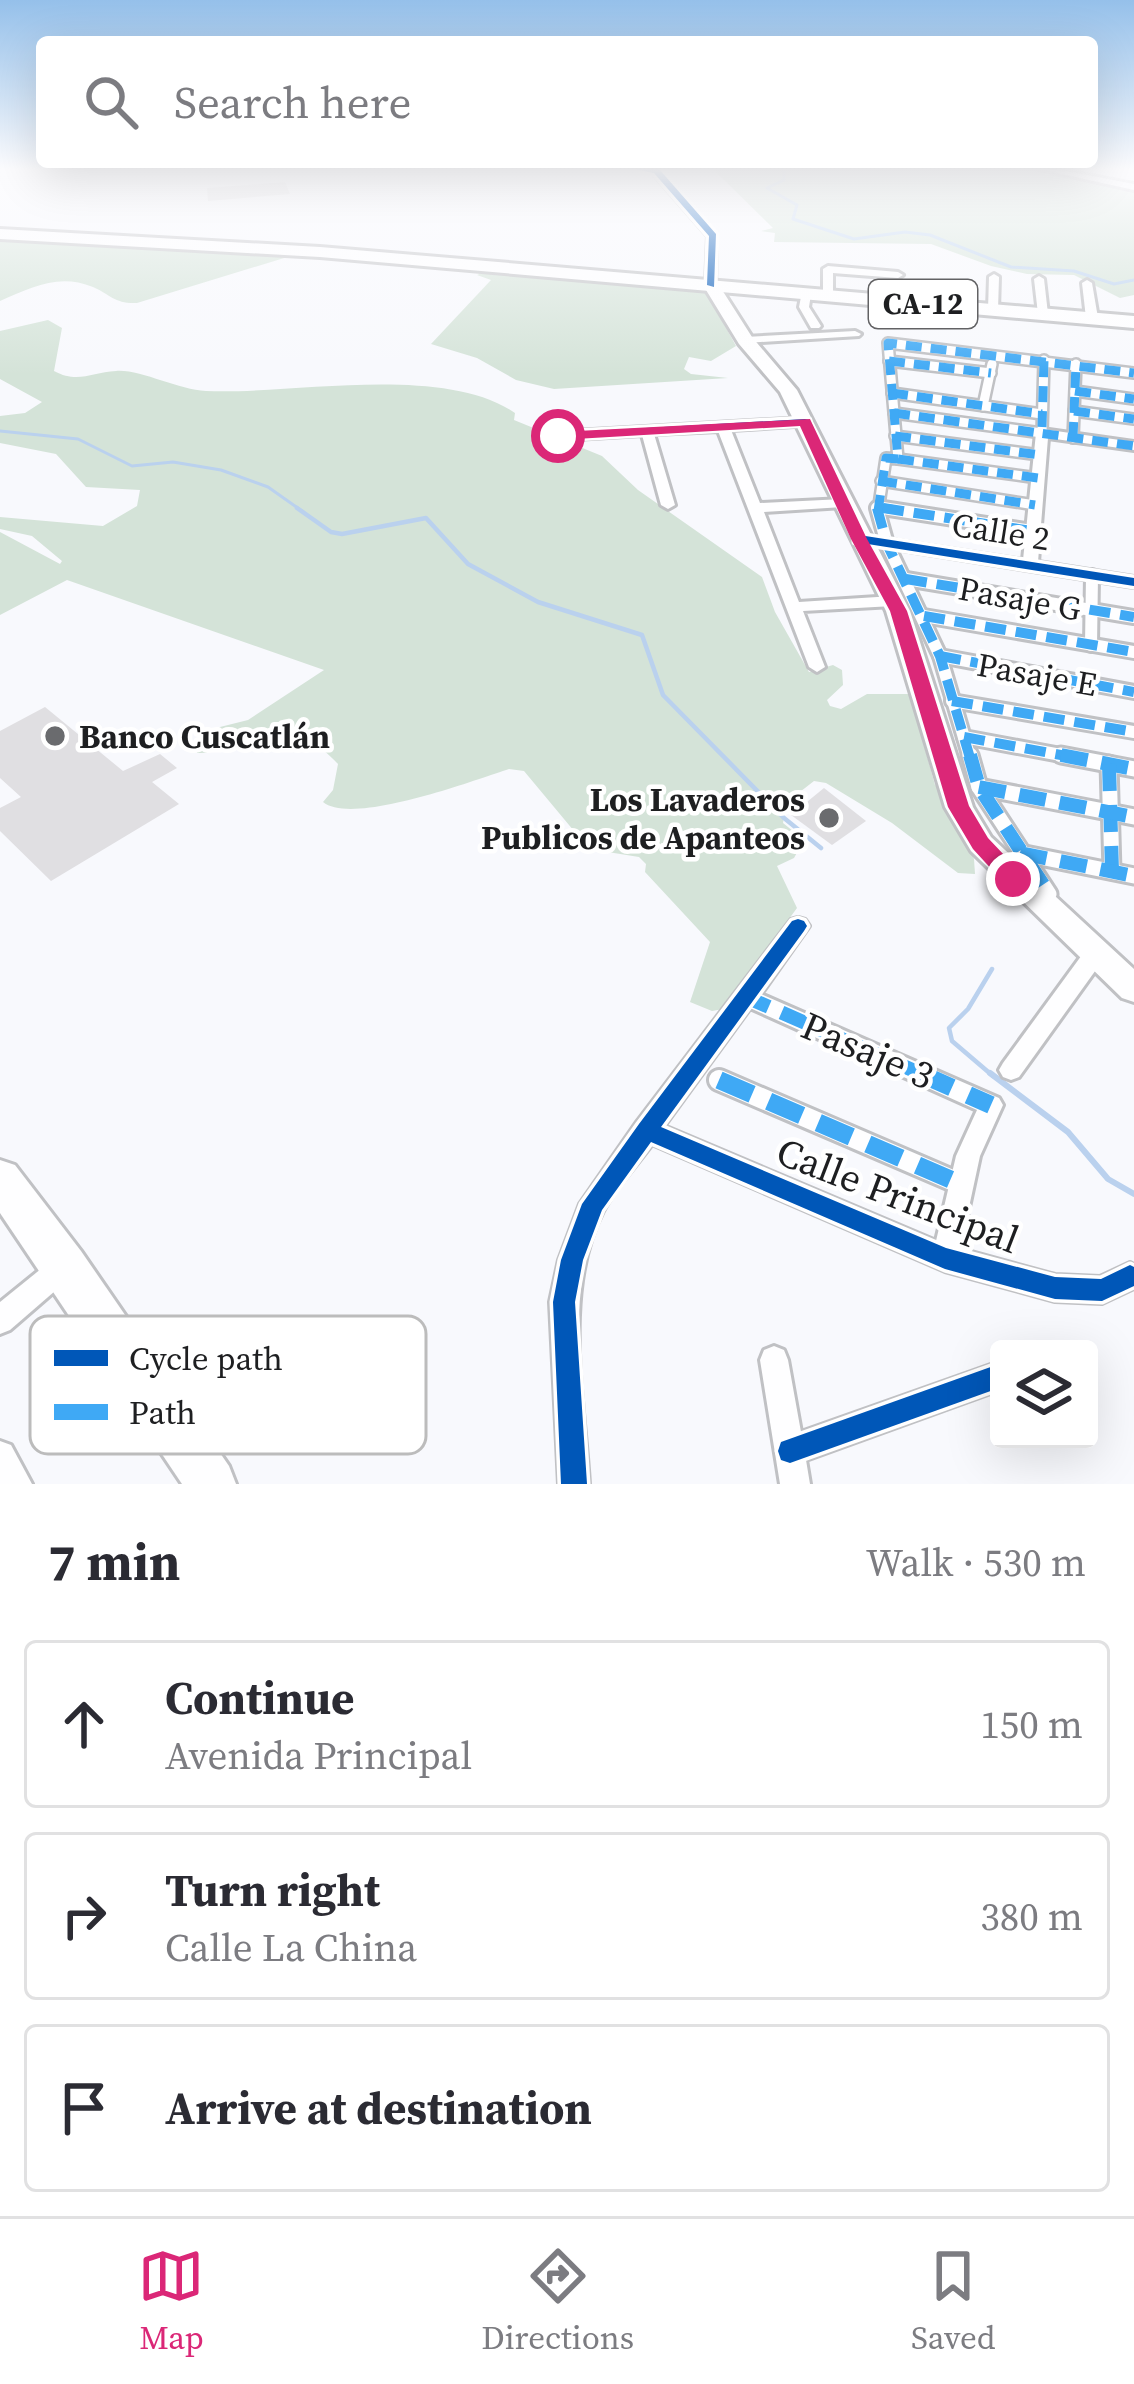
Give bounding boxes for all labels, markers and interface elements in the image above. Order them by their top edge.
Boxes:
search box [36,36,1098,168]
icon: search [78,69,144,135]
text: Search here [174,71,411,133]
road number: CA-12 [869,280,977,328]
route start [531,409,585,463]
street label: Calle 2 [949,502,1053,561]
street label: Pasaje G [955,566,1085,631]
street label: Pasaje E [973,642,1100,707]
place label: Banco Cuscatlán [79,714,330,759]
marker: Banco Cuscatlán [42,723,68,749]
place label: Los Lavaderos Publicos de Apanteos [481,777,805,860]
marker: Los Lavaderos Publicos de Apanteos [816,805,842,831]
route end [986,852,1040,906]
street label: Pasaje 3 [794,999,942,1102]
street label: Calle Principal [769,1125,1027,1266]
legend [30,1316,426,1454]
text: Cycle path [129,1336,283,1381]
map controls [990,1340,1098,1448]
button: layers [990,1340,1098,1448]
text: Path [129,1390,196,1435]
text: 7 min [48,1527,180,1597]
text: Walk · 530 m [866,1536,1086,1589]
text: Continue [165,1667,354,1729]
icon: ahead [51,1691,117,1757]
text: 150 m [980,1698,1083,1751]
text: Avenida Principal [165,1729,472,1782]
text: Turn right [165,1859,380,1921]
icon: right [51,1883,117,1949]
text: 380 m [980,1890,1083,1943]
text: Calle La China [165,1921,417,1974]
icon: arrive [51,2075,117,2141]
text: Arrive at destination [165,2077,592,2139]
tab: Map [138,2243,204,2360]
tab: Directions [481,2243,634,2360]
tab: Saved [911,2243,996,2360]

